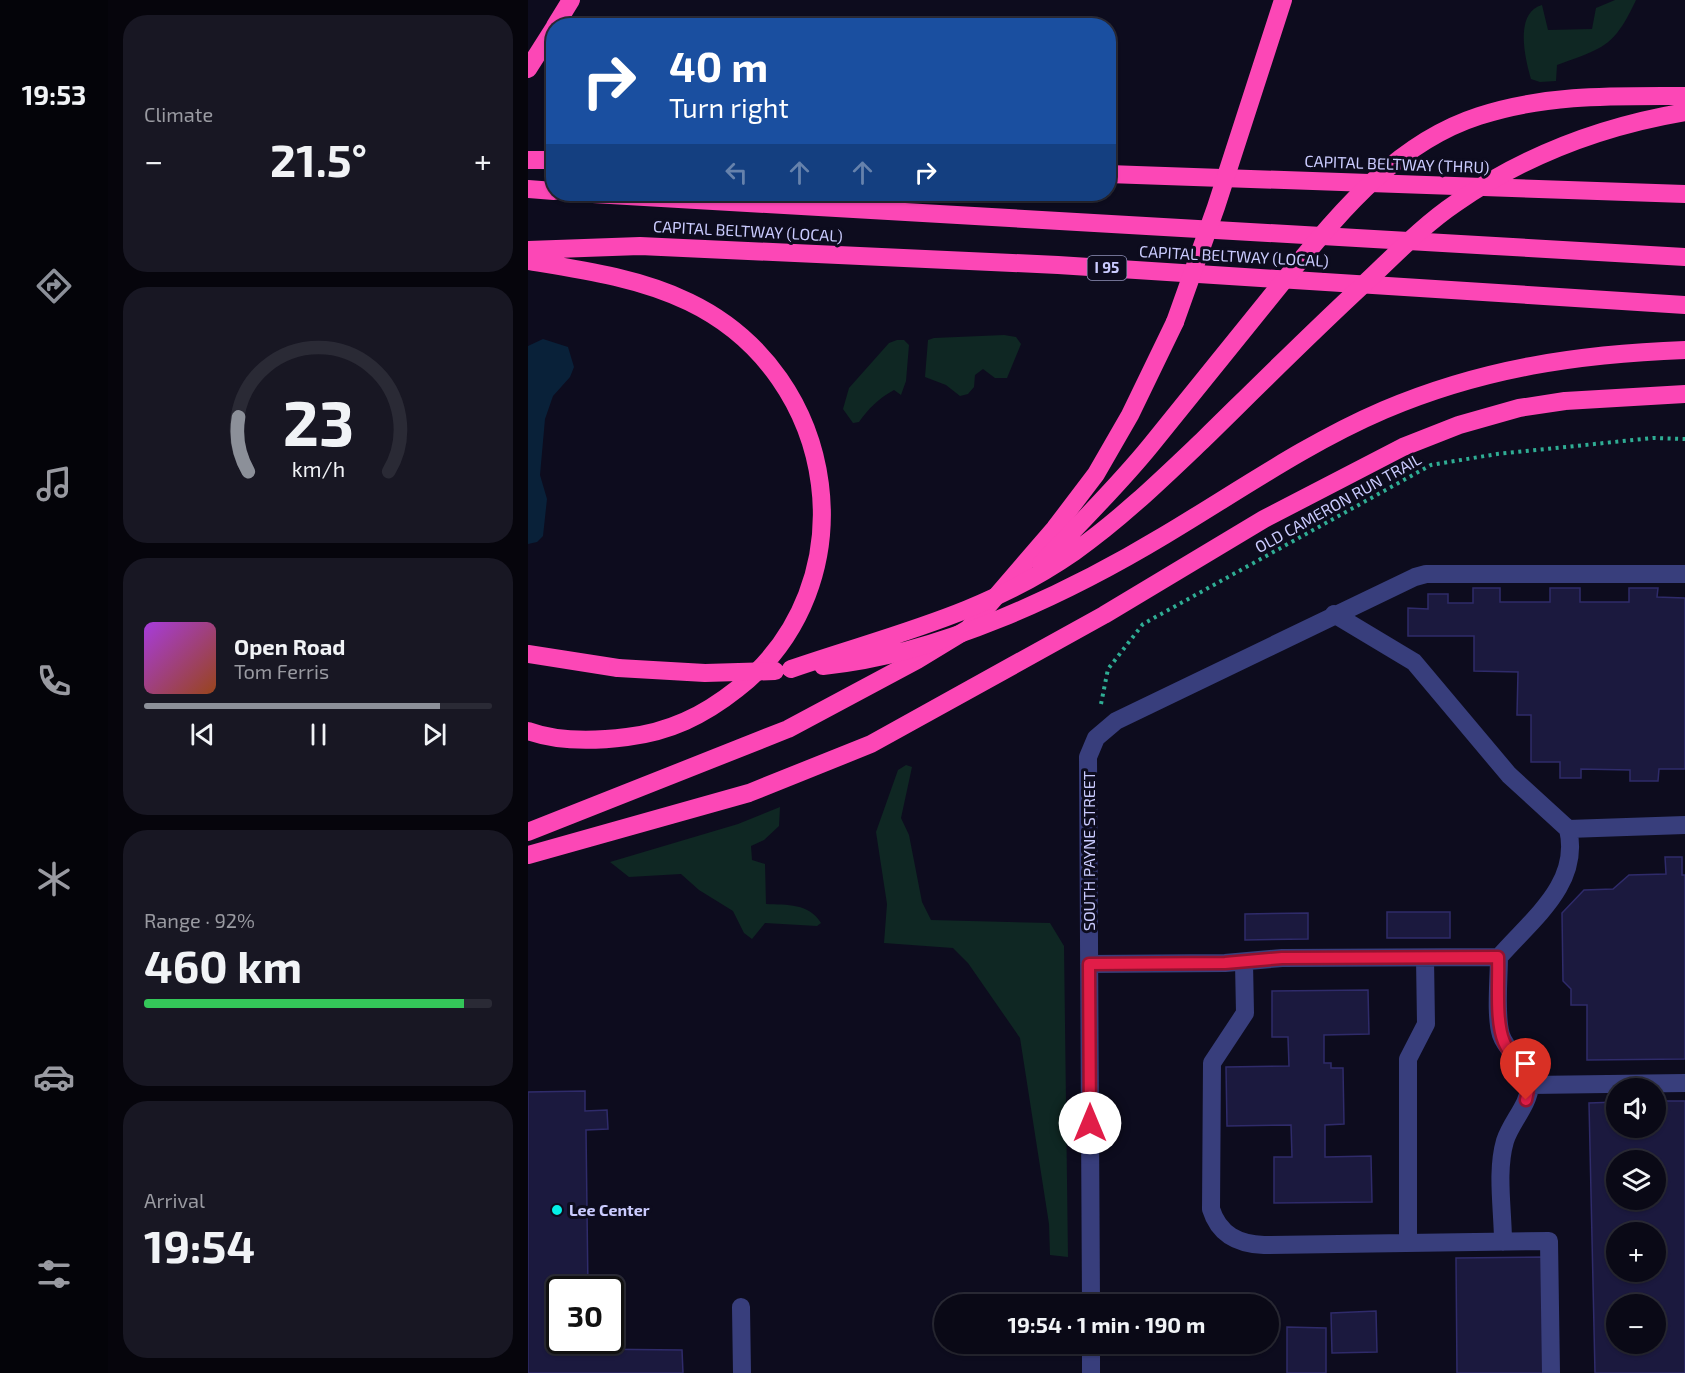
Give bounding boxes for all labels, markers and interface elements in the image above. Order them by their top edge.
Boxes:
text: 40 m [669,40,768,90]
icon: right [570,42,648,120]
text: 19:53 [22,78,86,110]
text: Turn right [669,91,789,123]
text: Climate [144,102,213,126]
text: 21.5° [270,132,367,186]
text: − [144,140,163,180]
text: + [474,140,492,180]
street label: CAPITAL BELTWAY (THRU) [1304,151,1490,176]
icon: left [720,156,753,189]
icon: ahead [783,156,816,189]
icon: ahead [846,156,879,189]
icon: right [909,156,942,189]
street label: CAPITAL BELTWAY (LOCAL) [653,216,843,245]
street label: CAPITAL BELTWAY (LOCAL) [1139,241,1329,270]
road number: I 95 [1088,256,1126,280]
icon: directions [33,265,75,307]
text: 23 [282,384,354,459]
street label: OLD CAMERON RUN TRAIL [1251,449,1424,556]
text: km/h [291,456,345,481]
icon: music [33,463,75,505]
text: Open Road [234,633,346,659]
text: Tom Ferris [234,659,329,683]
icon: phone [33,660,75,702]
icon: previous [186,718,219,751]
icon: pause [302,718,335,751]
icon: next [418,718,451,751]
street label: SOUTH PAYNE STREET [1079,771,1098,931]
icon: climate [33,858,75,900]
text: Range · 92% [144,908,255,932]
text: 460 km [144,938,302,992]
pin [1500,1038,1551,1100]
icon: arrive [1509,1047,1542,1080]
icon: car [33,1056,75,1098]
map controls [1606,1078,1666,1354]
button: sound [1606,1078,1666,1138]
position arrow [1058,1091,1122,1155]
button: layers [1606,1150,1666,1210]
text: Arrival [144,1188,205,1212]
place label: Lee Center [569,1200,650,1219]
marker: Lee Center [550,1203,564,1217]
text: 19:54 [144,1218,255,1272]
button: + [1606,1222,1666,1282]
icon: filters [33,1253,75,1295]
speed limit sign: 30 [546,1276,624,1354]
button: − [1606,1294,1666,1354]
text: 19:54 · 1 min · 190 m [1008,1311,1205,1337]

